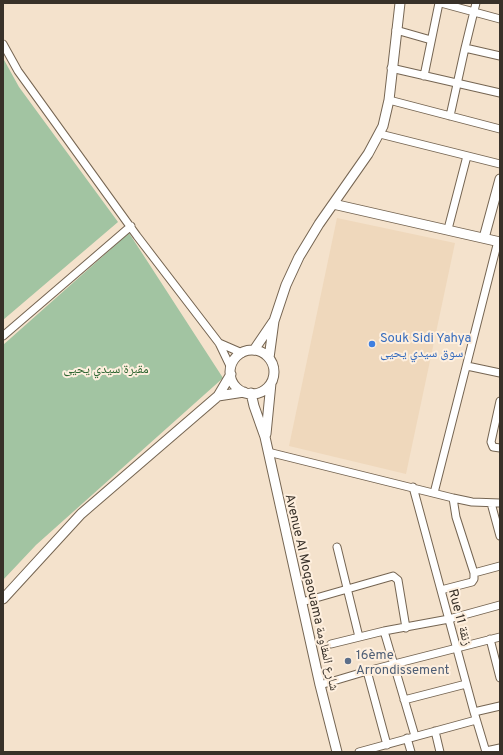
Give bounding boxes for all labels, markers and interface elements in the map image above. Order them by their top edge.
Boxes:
place label: Souk Sidi Yahya سوق سيدي يحيى [380,331,471,363]
marker: Souk Sidi Yahya سوق سيدي يحيى [367,339,377,349]
park label: مقبرة سيدي يحيى [63,362,149,379]
street label: Avenue Al Moqaouama شارع المقاومة [281,492,342,692]
street label: Rue 11 زنقة [444,587,474,648]
place label: 16ème Arrondissement [356,648,450,679]
marker: 16ème Arrondissement [343,656,353,666]

